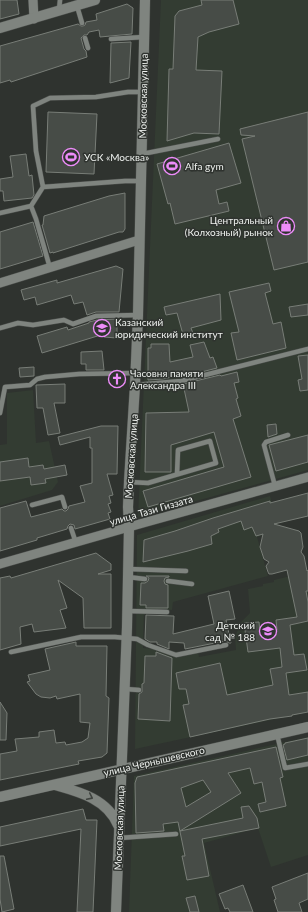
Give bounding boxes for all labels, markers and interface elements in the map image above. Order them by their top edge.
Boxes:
street label: Московская улица [136,53,150,139]
sports icon: УСК «Москва» [61,147,81,167]
place label: УСК «Москва» [84,151,149,163]
sports icon: Alfa gym [162,156,182,176]
place label: Alfa gym [185,160,224,172]
place label: Центральный (Колхозный) рынок [185,214,274,238]
shop icon: Центральный (Колхозный) рынок [276,216,296,236]
place label: Казанский юридический институт [115,316,223,340]
school or university icon: Казанский юридический институт [92,318,112,338]
place label: Часовня памяти Александра III [130,367,204,391]
church icon: Часовня памяти Александра III [107,369,127,389]
street label: Московская улица [122,413,140,499]
street label: улица Тази Гиззата [108,492,194,528]
place label: Детский сад № 188 [205,619,255,643]
school or university icon: Детский сад № 188 [258,621,278,641]
street label: улица Чернышевского [102,743,206,778]
street label: Московская улица [112,785,126,871]
one-way arrow [86,792,93,800]

